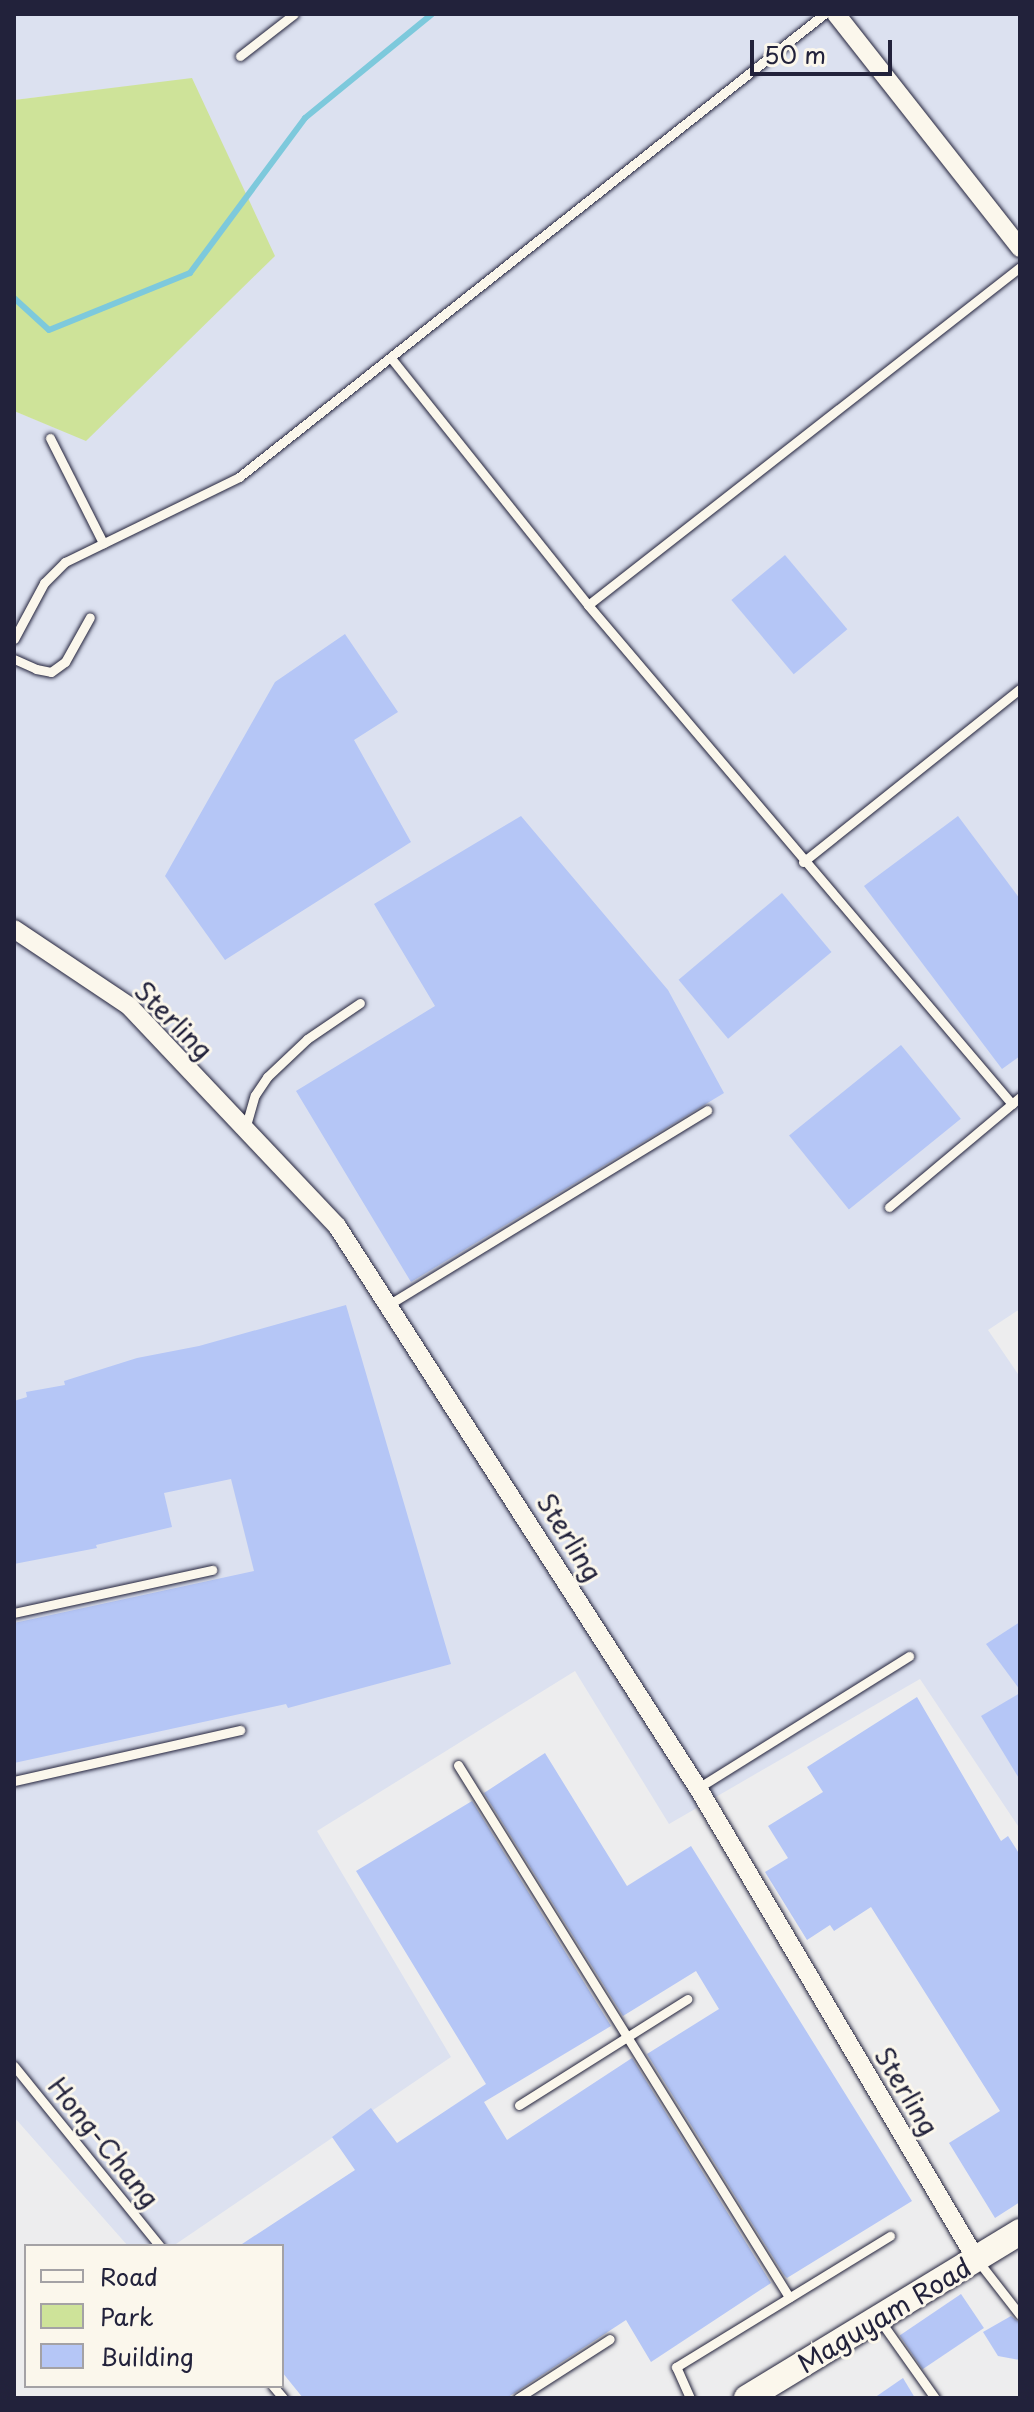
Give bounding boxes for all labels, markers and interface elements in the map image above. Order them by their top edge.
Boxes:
scale bar [754,24,896,74]
text: 50 m [764,36,826,72]
street label: Sterling [129,975,219,1065]
street label: Sterling [531,1488,609,1586]
street label: Sterling [869,2041,945,2141]
street label: Hong-Chang [42,2071,166,2213]
legend [24,2244,284,2388]
street label: Maguyam Road [791,2251,977,2379]
text: Road [100,2258,158,2294]
text: Park [100,2298,154,2334]
text: Building [100,2338,194,2374]

